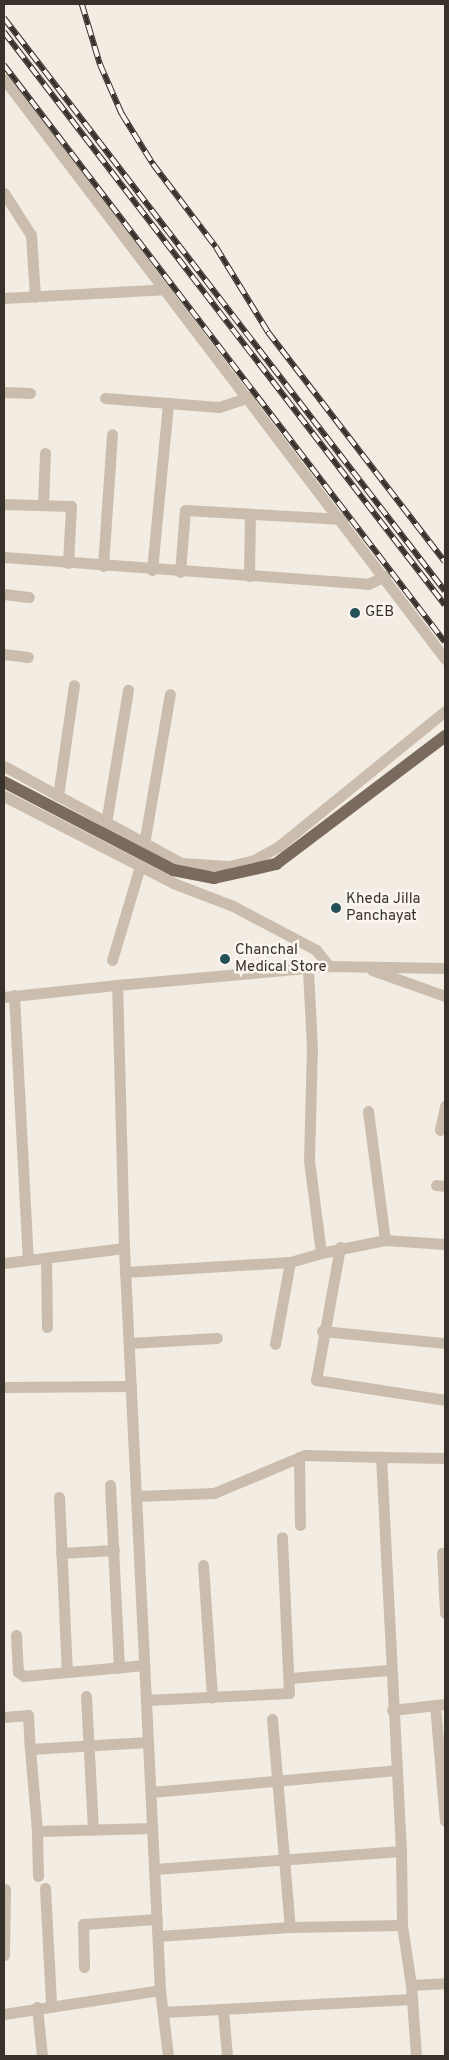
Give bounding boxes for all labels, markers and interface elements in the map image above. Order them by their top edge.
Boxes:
place label: GEB [365,604,394,622]
marker: GEB [349,607,361,619]
place label: Kheda Jilla Panchayat [346,890,421,925]
marker: Kheda Jilla Panchayat [330,902,342,914]
place label: Chanchal Medical Store [235,941,327,976]
marker: Chanchal Medical Store [219,953,231,965]

